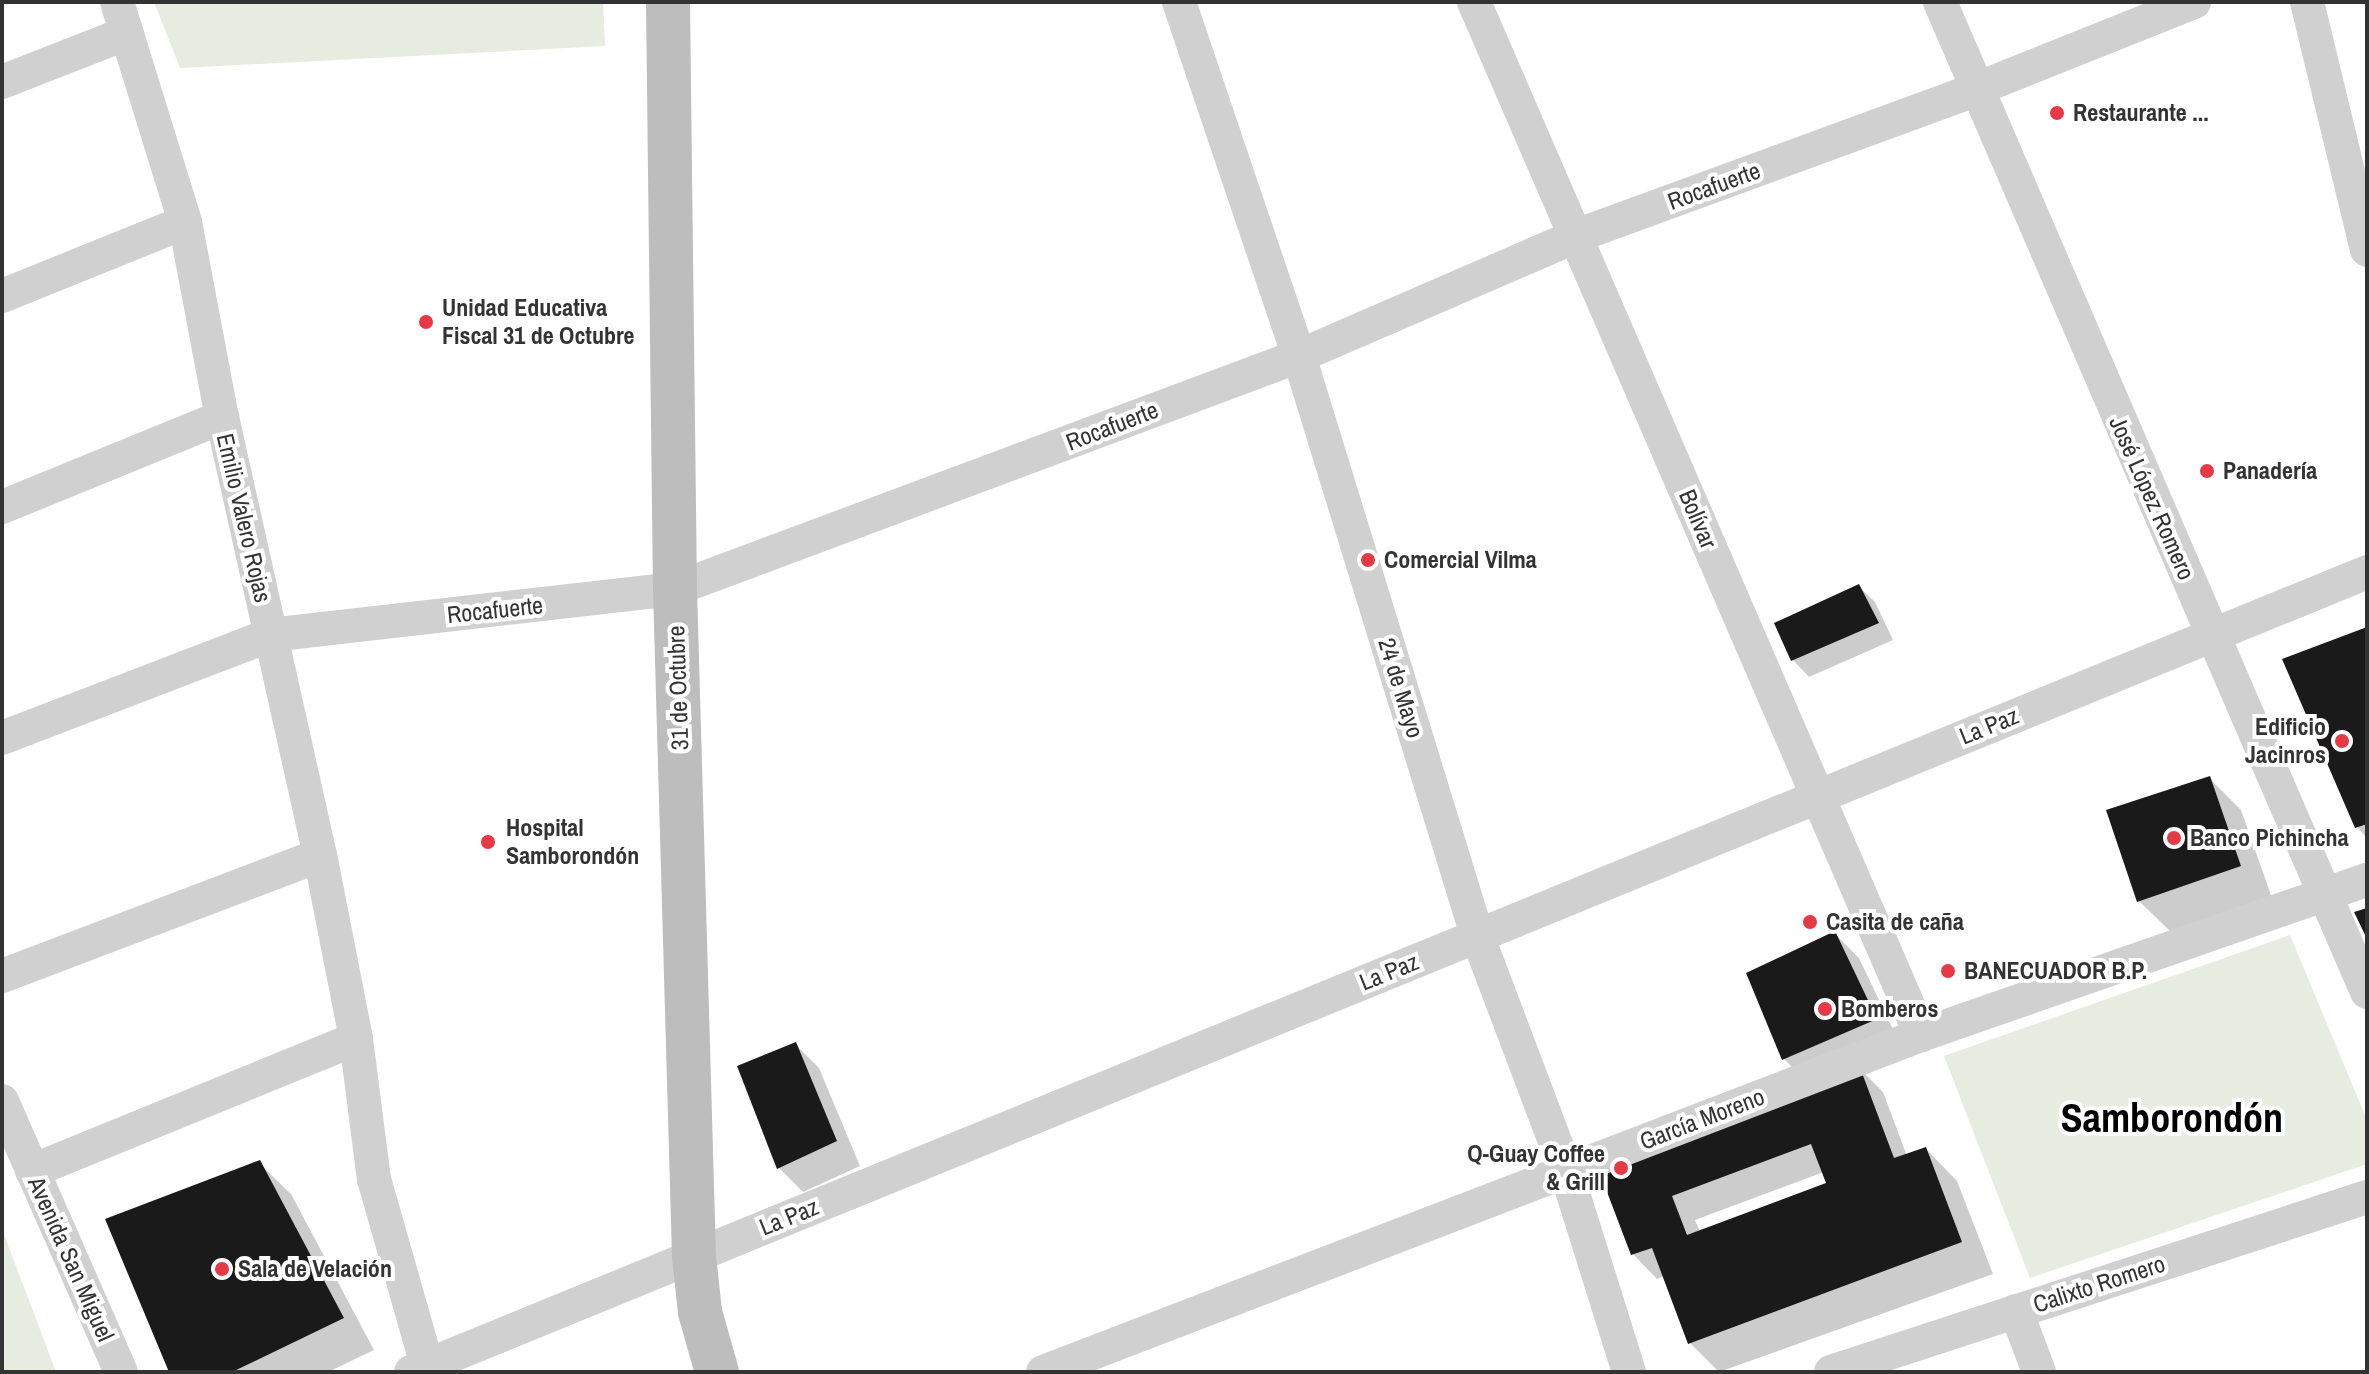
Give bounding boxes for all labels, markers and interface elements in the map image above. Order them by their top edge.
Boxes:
place label: Restaurante ... [2073,99,2209,127]
marker: Restaurante ... [2048,104,2066,122]
street label: Rocafuerte [1664,156,1764,216]
place label: Unidad Educativa Fiscal 31 de Octubre [442,294,635,350]
marker: Unidad Educativa Fiscal 31 de Octubre [417,313,435,331]
street label: Rocafuerte [1062,395,1162,457]
street label: José López Romero [2103,412,2201,584]
street label: Emilio Valero Rojas [211,431,277,605]
place label: Panadería [2223,457,2317,485]
marker: Panadería [2198,462,2216,480]
street label: Bolívar [1673,485,1723,553]
place label: Comercial Vilma [1384,546,1537,574]
marker: Comercial Vilma [1359,551,1377,569]
street label: Rocafuerte [446,591,544,629]
street label: 31 de Octubre [661,625,695,751]
street label: 24 de Mayo [1372,635,1430,741]
street label: La Paz [1955,701,2023,751]
place label: Edificio Jacinros [2245,713,2326,769]
marker: Edificio Jacinros [2333,732,2351,750]
place label: Hospital Samborondón [506,814,639,870]
place label: Banco Pichincha [2190,824,2349,852]
marker: Banco Pichincha [2165,829,2183,847]
marker: Hospital Samborondón [477,831,499,853]
place label: Casita de caña [1826,908,1964,936]
marker: Casita de caña [1801,913,1819,931]
street label: La Paz [1355,947,1423,997]
place label: BANECUADOR B.P. [1964,957,2147,985]
marker: BANECUADOR B.P. [1939,962,1957,980]
place label: Bomberos [1841,995,1938,1023]
marker: Bomberos [1816,1000,1834,1018]
street label: García Moreno [1636,1082,1768,1156]
district label: Samborondón [2061,1094,2283,1142]
place label: Q-Guay Coffee & Grill [1467,1140,1605,1196]
marker: Q-Guay Coffee & Grill [1612,1159,1630,1177]
street label: Avenida San Miguel [22,1172,120,1346]
street label: La Paz [755,1192,823,1242]
street label: Calixto Romero [2030,1249,2168,1319]
place label: Sala de Velación [238,1255,392,1283]
marker: Sala de Velación [213,1260,231,1278]

